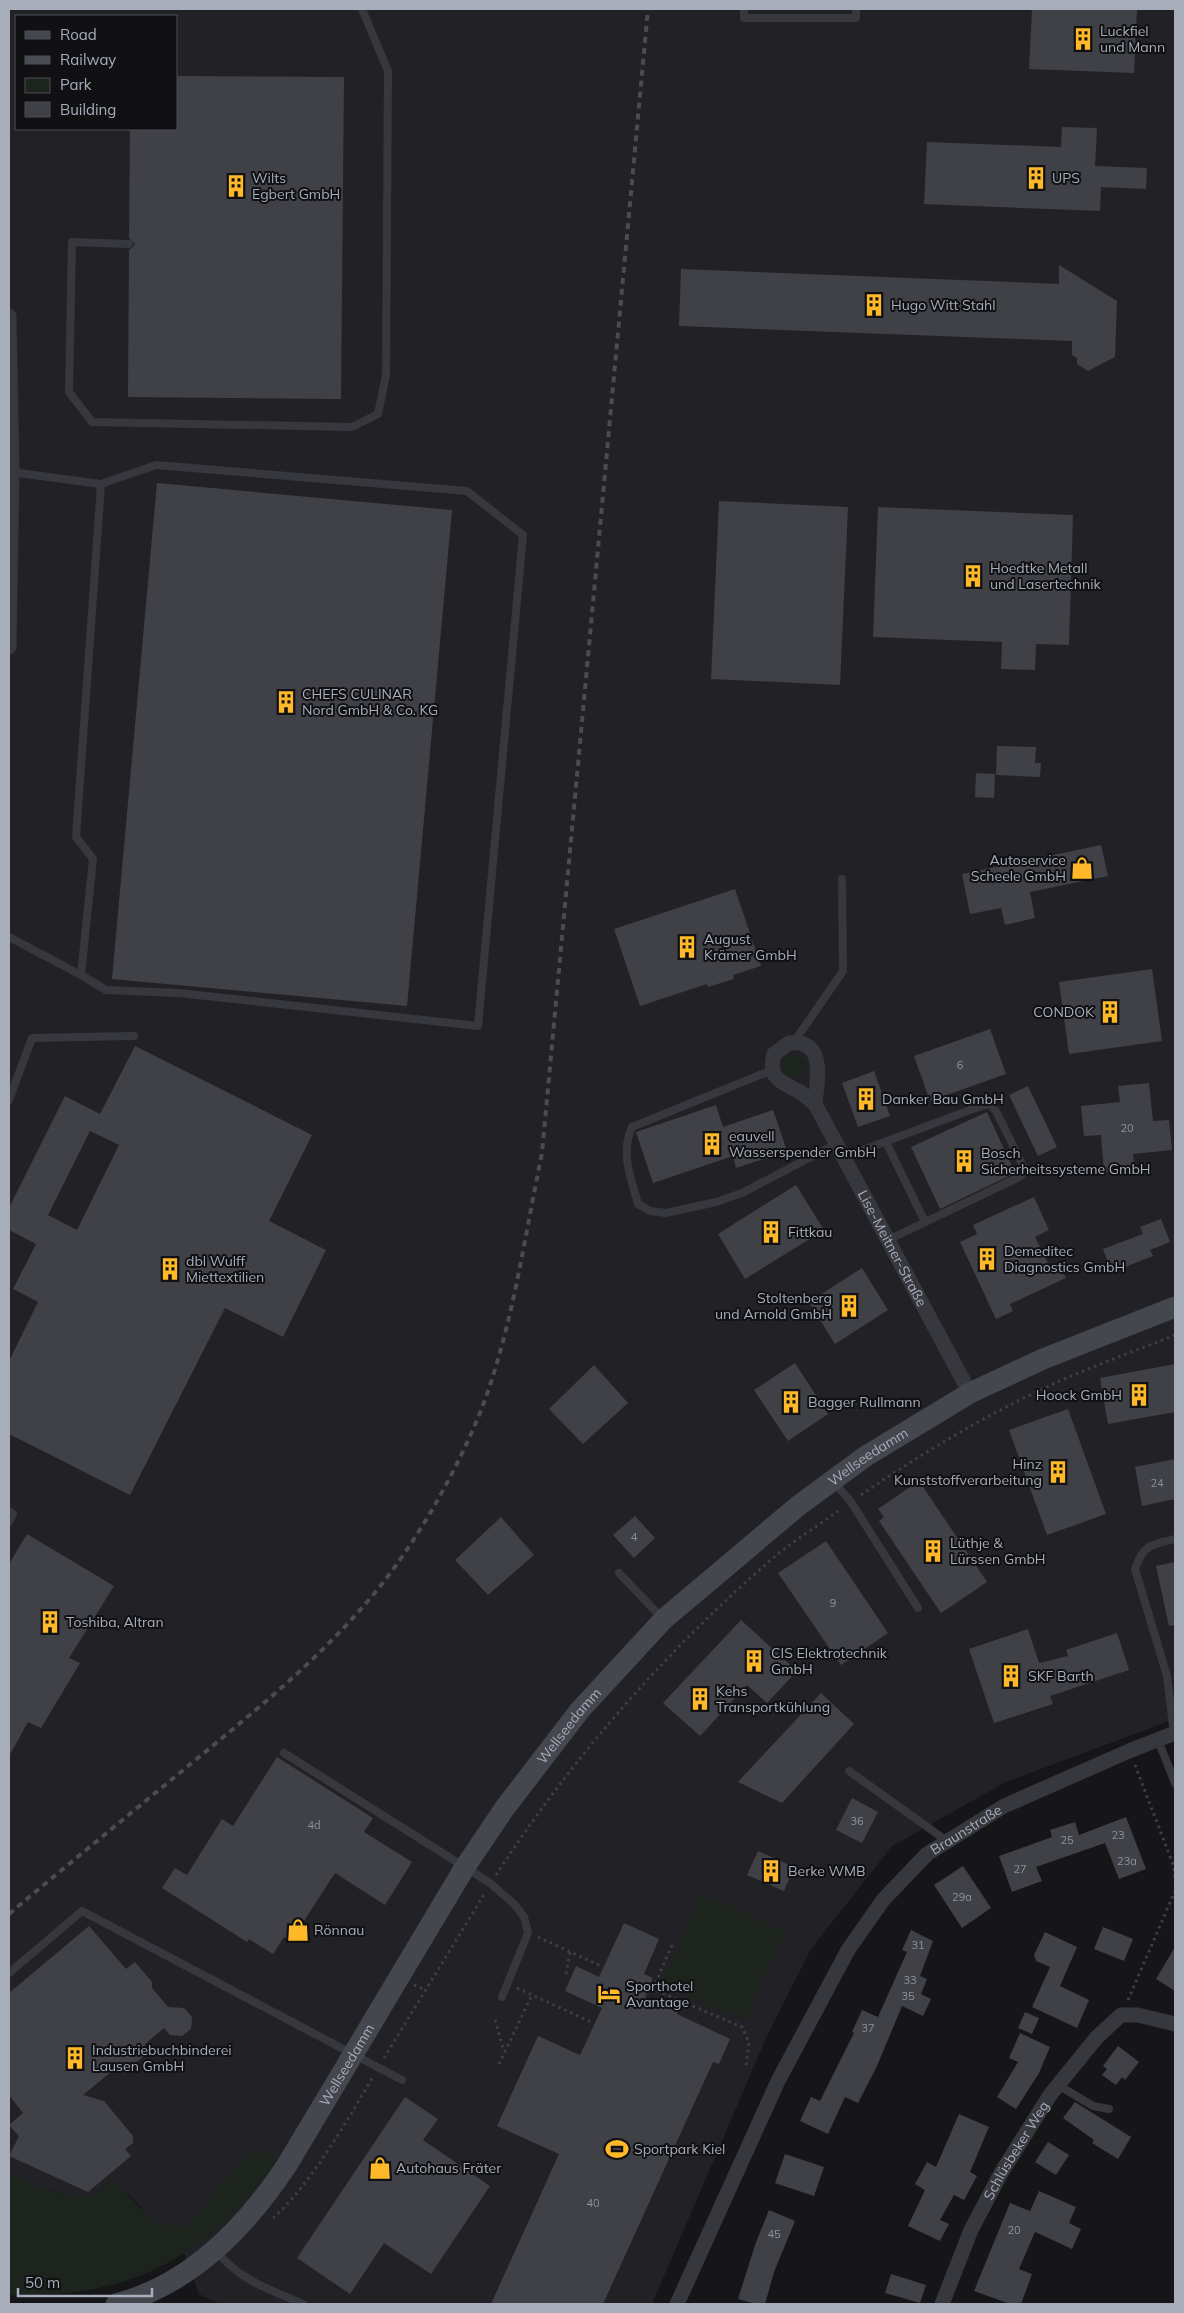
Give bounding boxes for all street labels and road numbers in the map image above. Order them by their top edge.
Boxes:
street label: Lise-Meitner-Straße [854,1187,931,1310]
street label: Wellseedamm [824,1424,911,1490]
street label: Wellseedamm [533,1684,605,1767]
street label: Braunstraße [927,1801,1005,1859]
street label: Wellseedamm [315,2020,378,2109]
street label: Schlüsbeker Weg [979,2098,1053,2203]

